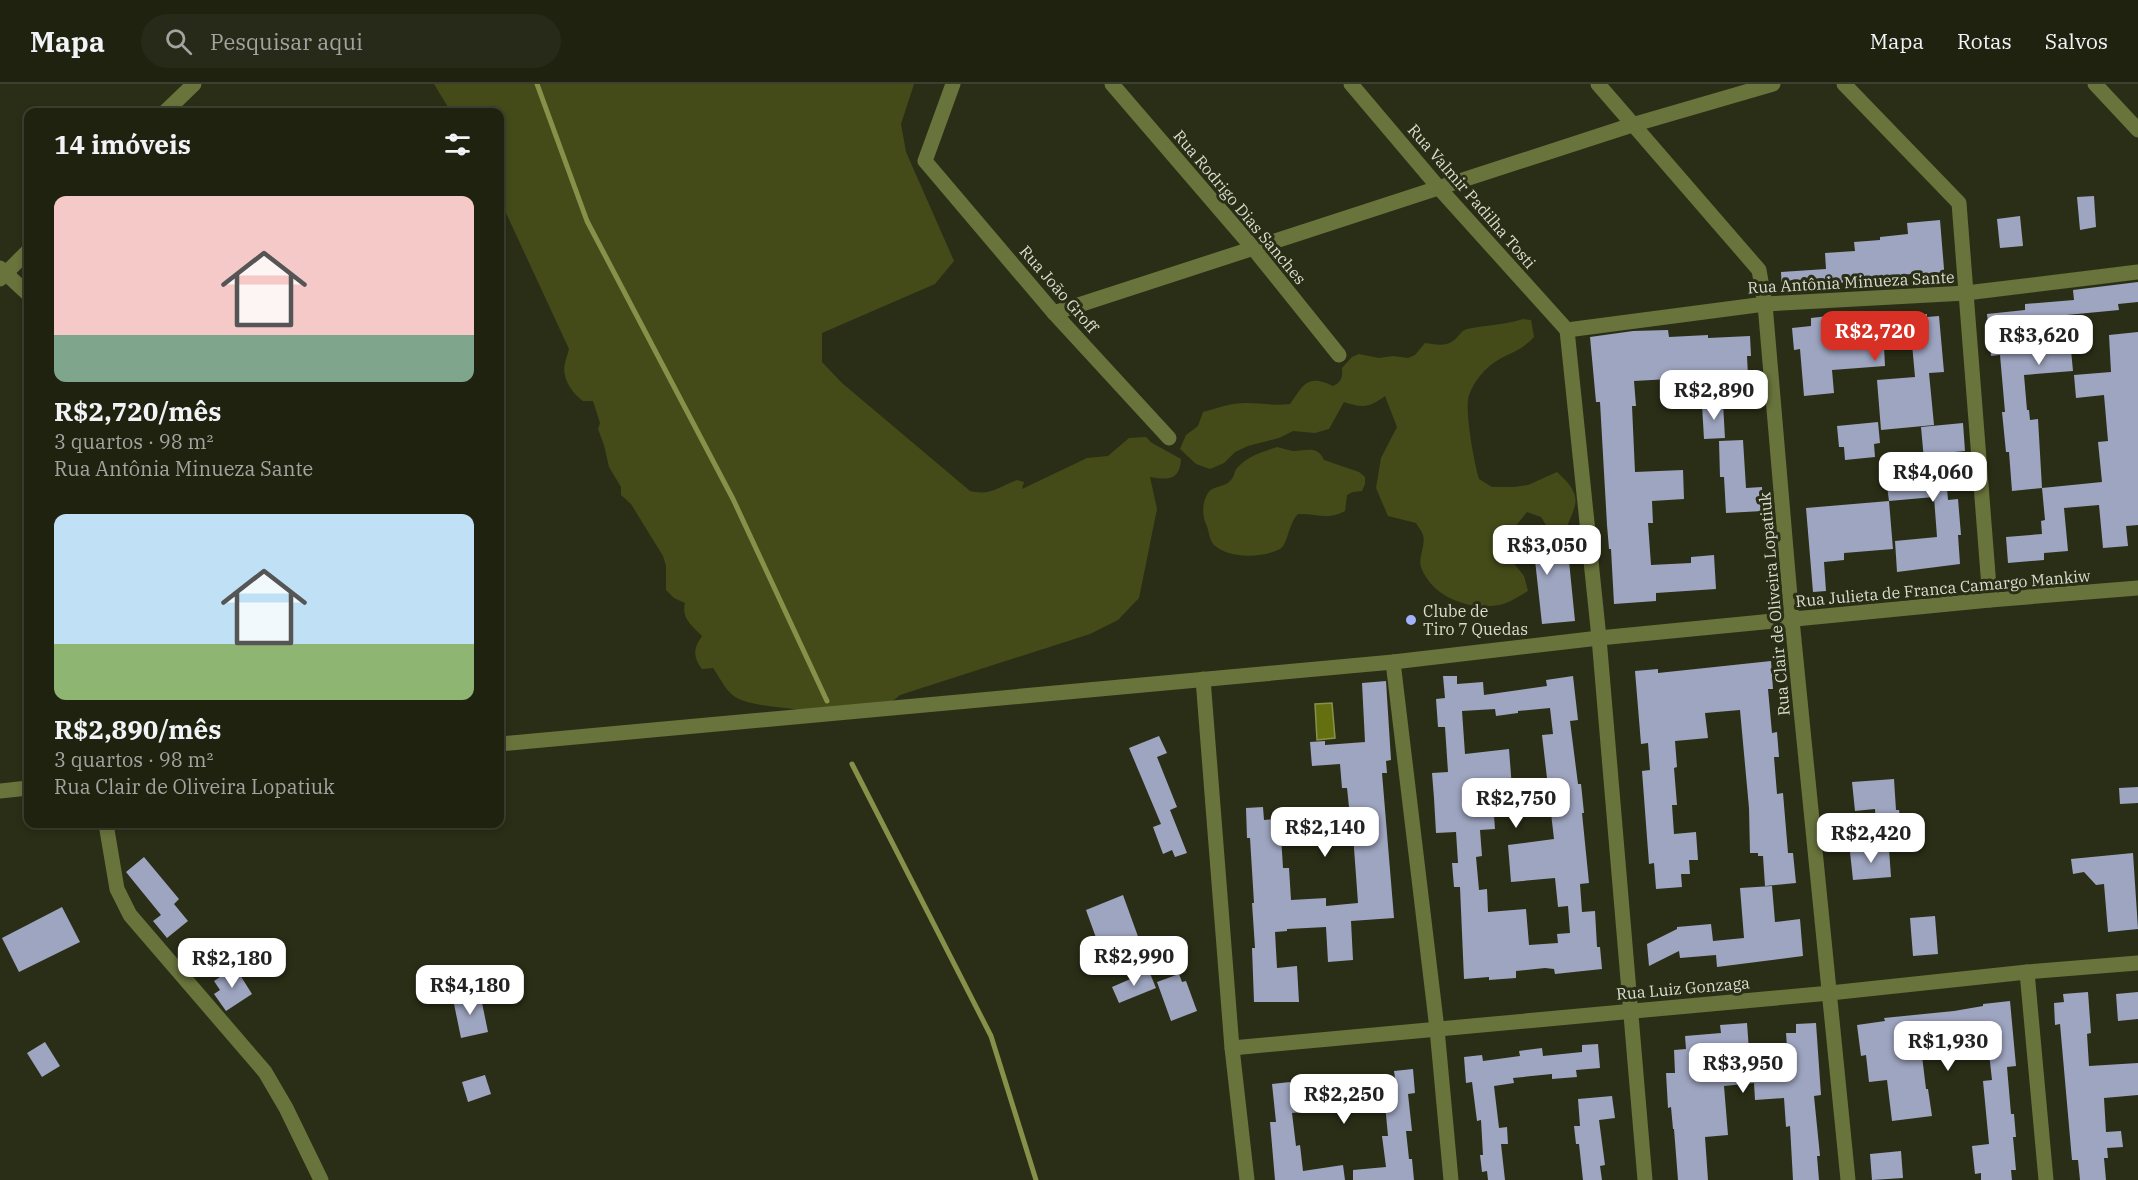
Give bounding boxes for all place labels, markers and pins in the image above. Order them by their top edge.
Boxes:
pin: R$2,720 [1820,311,1930,362]
pin: R$3,620 [1984,315,2094,366]
pin: R$2,890 [1659,370,1769,421]
pin: R$4,060 [1878,452,1988,503]
pin: R$3,050 [1492,525,1602,576]
place label: Clube de Tiro 7 Quedas [1423,601,1528,639]
marker: Clube de Tiro 7 Quedas [1404,613,1418,627]
pin: R$2,750 [1461,778,1571,829]
pin: R$2,140 [1270,807,1380,858]
pin: R$2,420 [1816,813,1926,864]
pin: R$2,990 [1079,936,1189,987]
pin: R$2,180 [177,938,287,989]
pin: R$4,180 [415,965,525,1016]
pin: R$1,930 [1893,1021,2003,1072]
pin: R$3,950 [1688,1043,1798,1094]
pin: R$2,250 [1289,1074,1399,1125]

